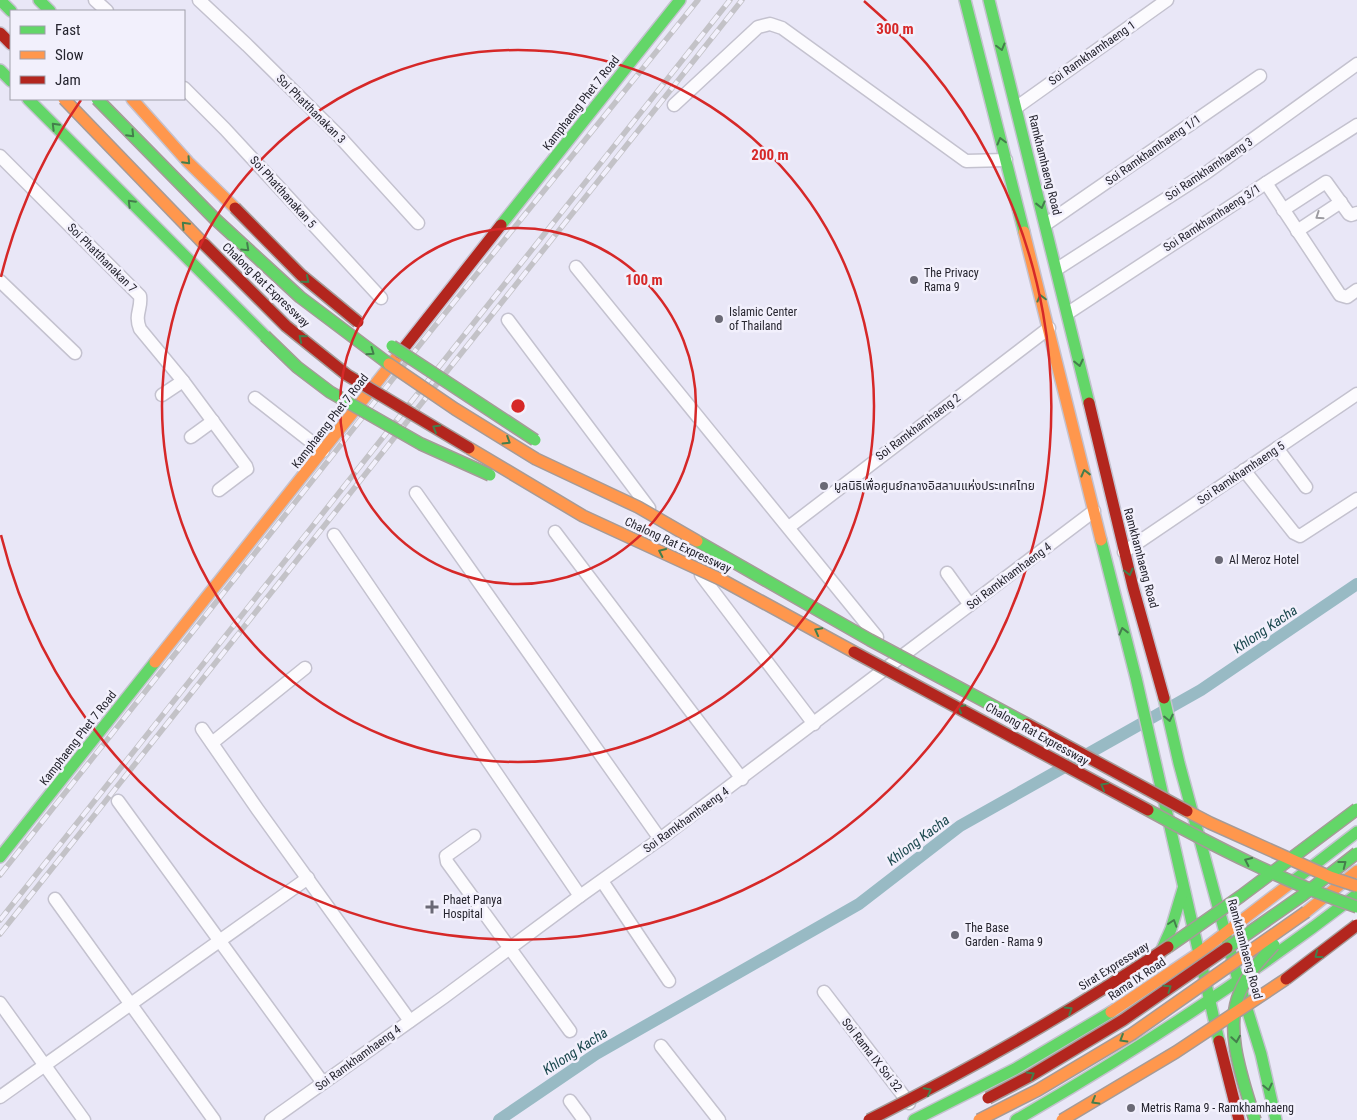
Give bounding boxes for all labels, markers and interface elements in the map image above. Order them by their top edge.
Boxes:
legend [10,10,185,100]
street label: Soi Ramkhamhaeng 1 [1046,18,1138,88]
text: 300 m [876,20,914,38]
text: Fast [55,21,80,39]
one-way arrow [995,43,1006,52]
text: Slow [55,46,84,64]
street label: Kamphaeng Phet 7 Road [540,53,622,153]
text: Jam [55,71,81,89]
street label: Soi Phatthanakan 3 [274,72,348,146]
street label: Soi Ramkhamhaeng 1/1 [1103,112,1203,188]
street label: Ramkhamhaeng Road [1026,113,1064,217]
one-way arrow [52,123,61,132]
one-way arrow [125,128,134,137]
street label: Soi Ramkhamhaeng 3 [1163,135,1255,203]
one-way arrow [996,137,1007,145]
text: 200 m [751,146,789,164]
street label: Soi Phatthanakan 5 [247,153,319,231]
one-way arrow [181,156,190,165]
street label: Soi Ramkhamhaeng 3/1 [1161,181,1263,255]
one-way arrow [128,199,137,208]
one-way arrow [1035,200,1046,209]
one-way arrow [1315,210,1324,220]
street label: Soi Phatthanakan 7 [65,221,139,295]
one-way arrow [182,222,191,231]
street label: Chalong Rat Expressway [219,240,313,330]
one-way arrow [241,242,250,251]
place label: The Privacy Rama 9 [924,266,979,294]
text: 100 m [625,271,663,289]
one-way arrow [301,274,310,283]
marker: The Privacy Rama 9 [908,274,920,286]
one-way arrow [1037,295,1047,303]
place label: Islamic Center of Thailand [729,305,797,333]
marker: Islamic Center of Thailand [713,313,725,325]
one-way arrow [298,335,307,344]
one-way arrow [366,346,375,355]
one-way arrow [1073,358,1084,367]
street label: Kamphaeng Phet 7 Road [289,371,371,471]
street label: Soi Ramkhamhaeng 2 [873,391,963,463]
centre of rings [509,397,527,415]
one-way arrow [433,425,442,435]
one-way arrow [501,435,511,444]
street label: Soi Ramkhamhaeng 5 [1195,439,1287,507]
one-way arrow [1080,469,1091,478]
place label: มูลนิธิเพื่อศูนย์กลางอิสลามแห่งประเทศไทย [834,477,1035,493]
marker: มูลนิธิเพื่อศูนย์กลางอิสลามแห่งประเทศไทย [818,480,830,492]
street label: Ramkhamhaeng Road [1121,506,1161,610]
street label: Chalong Rat Expressway [623,514,733,576]
street label: Soi Ramkhamhaeng 4 [964,540,1054,612]
one-way arrow [658,549,667,559]
place label: Al Meroz Hotel [1229,553,1299,567]
marker: Al Meroz Hotel [1213,554,1225,566]
one-way arrow [1123,567,1134,576]
water label: Khlong Kacha [1230,602,1300,656]
one-way arrow [814,627,823,637]
one-way arrow [1119,627,1129,635]
street label: Kamphaeng Phet 7 Road [37,688,119,788]
street label: Chalong Rat Expressway [983,700,1091,768]
one-way arrow [957,704,966,714]
one-way arrow [1163,713,1174,722]
one-way arrow [1100,782,1109,792]
street label: Soi Ramkhamhaeng 4 [640,784,732,856]
water label: Khlong Kacha [884,811,952,869]
one-way arrow [1244,857,1253,867]
one-way arrow [1337,861,1346,869]
place label: Phaet Panya Hospital [443,893,502,921]
street label: Ramkhamhaeng Road [1225,897,1265,1001]
marker: Phaet Panya Hospital [425,900,439,914]
one-way arrow [1167,919,1177,927]
place label: The Base Garden - Rama 9 [965,921,1043,949]
marker: The Base Garden - Rama 9 [949,929,961,941]
street label: Sirat Expressway [1076,939,1152,993]
one-way arrow [1315,949,1324,957]
street label: Rama IX Road [1106,955,1168,1003]
one-way arrow [1162,985,1172,994]
one-way arrow [1064,1007,1073,1017]
street label: Soi Rama IX Soi 32 [839,1015,905,1095]
street label: Soi Ramkhamhaeng 4 [312,1022,404,1094]
water label: Khlong Kacha [540,1024,610,1078]
one-way arrow [1119,1033,1128,1043]
one-way arrow [1230,1035,1240,1044]
one-way arrow [1025,1071,1034,1081]
one-way arrow [1262,1083,1273,1092]
one-way arrow [923,1087,932,1097]
one-way arrow [1091,1095,1100,1105]
place label: Metris Rama 9 - Ramkhamhaeng [1141,1101,1294,1115]
marker: Metris Rama 9 - Ramkhamhaeng [1125,1102,1137,1114]

